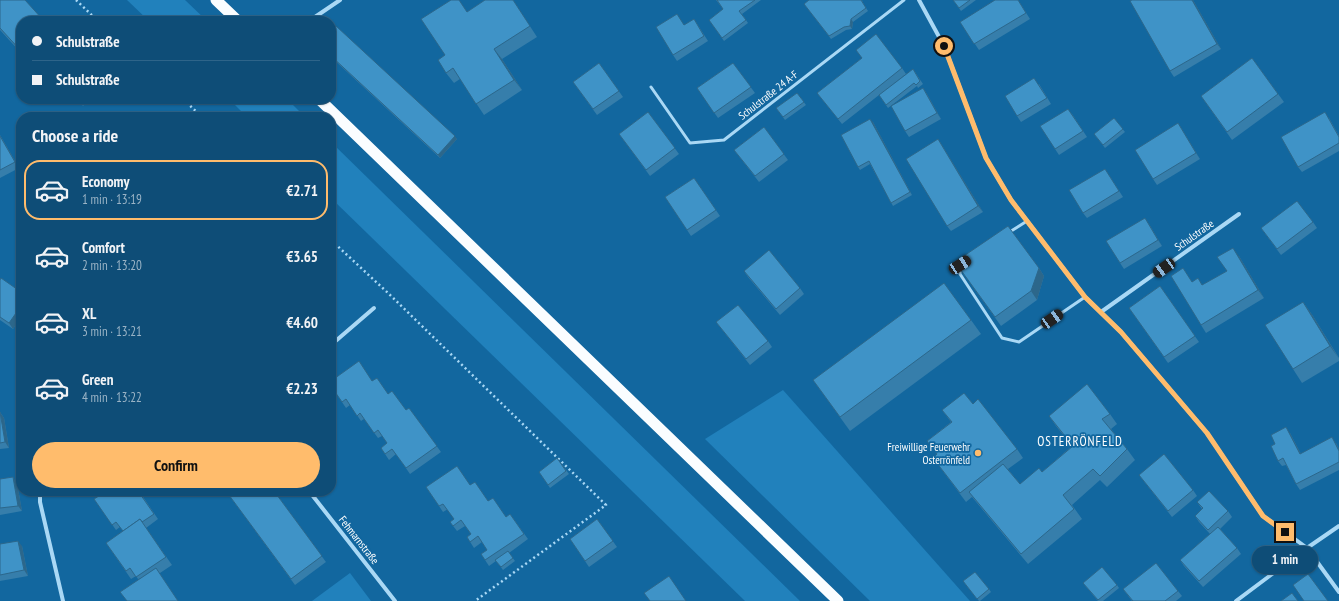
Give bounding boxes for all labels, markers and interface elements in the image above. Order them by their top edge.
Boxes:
text: Schulstraße [56,32,120,51]
route start [935,37,953,55]
street label: Schulstraße 24 A-F [735,67,801,123]
text: Schulstraße [56,70,120,89]
text: Choose a ride [32,124,118,147]
icon: car [34,172,70,208]
text: Economy [82,172,130,191]
text: €2.71 [286,181,318,200]
text: 1 min · 13:19 [82,191,142,208]
street label: Schulstraße [1172,216,1217,254]
icon: car [34,238,70,274]
text: Comfort [82,238,125,257]
text: €3.65 [286,247,318,266]
car [947,253,973,277]
car [1151,256,1177,280]
text: 2 min · 13:20 [82,257,142,274]
icon: car [34,304,70,340]
text: XL [82,304,96,323]
car [1039,307,1065,331]
text: €4.60 [286,313,318,332]
text: 3 min · 13:21 [82,323,142,340]
icon: car [34,370,70,406]
text: Green [82,370,114,389]
text: €2.23 [286,379,318,398]
text: 4 min · 13:22 [82,389,142,406]
district label: OSTERRÖNFELD [1037,433,1123,450]
place label: Freiwillige Feuerwehr Osterrönfeld [887,440,970,467]
button: Confirm [32,442,320,488]
marker: Freiwillige Feuerwehr Osterrönfeld [973,448,983,458]
street label: Fehmarnstraße [336,513,382,567]
route end [1276,523,1294,541]
callout: 1 min [1252,546,1318,574]
text: 1 min [1272,551,1298,568]

